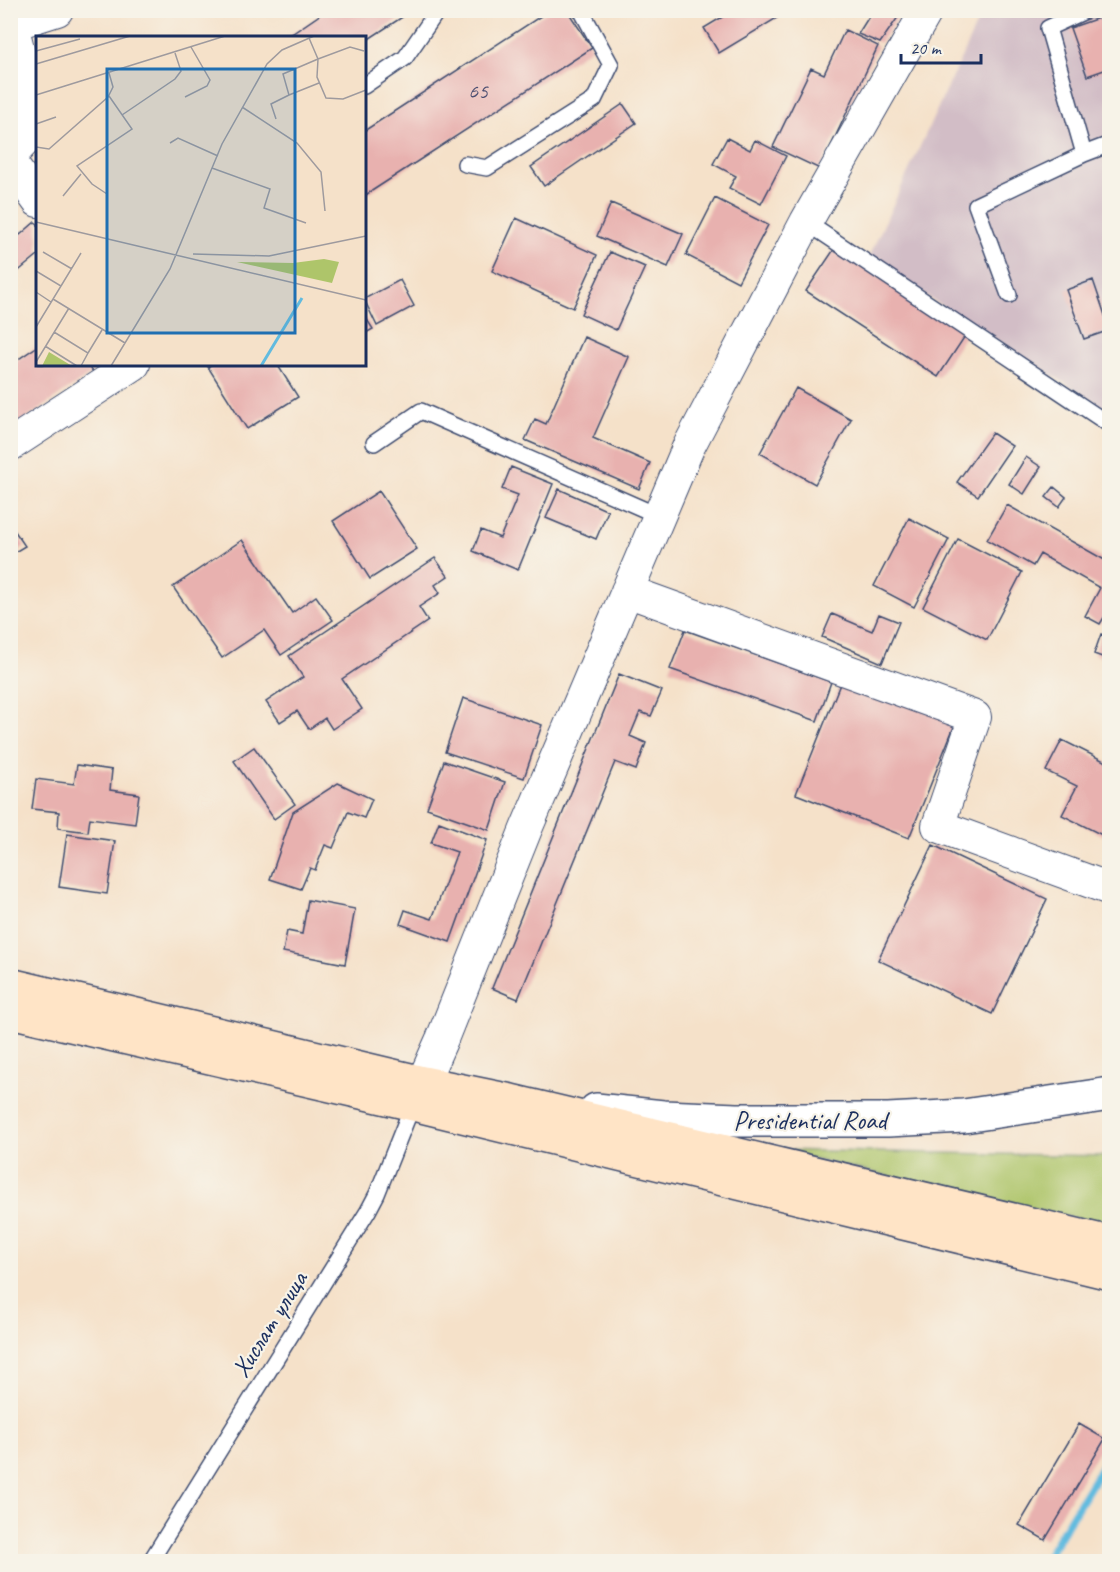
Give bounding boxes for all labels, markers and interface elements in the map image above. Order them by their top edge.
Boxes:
scale bar [901,27,980,65]
inset map [36,36,366,366]
text: 20 m [910,37,943,59]
house number: 65 [468,77,489,105]
street label: Presidential Road [733,1104,890,1137]
street label: Хислат улица [224,1264,316,1383]

